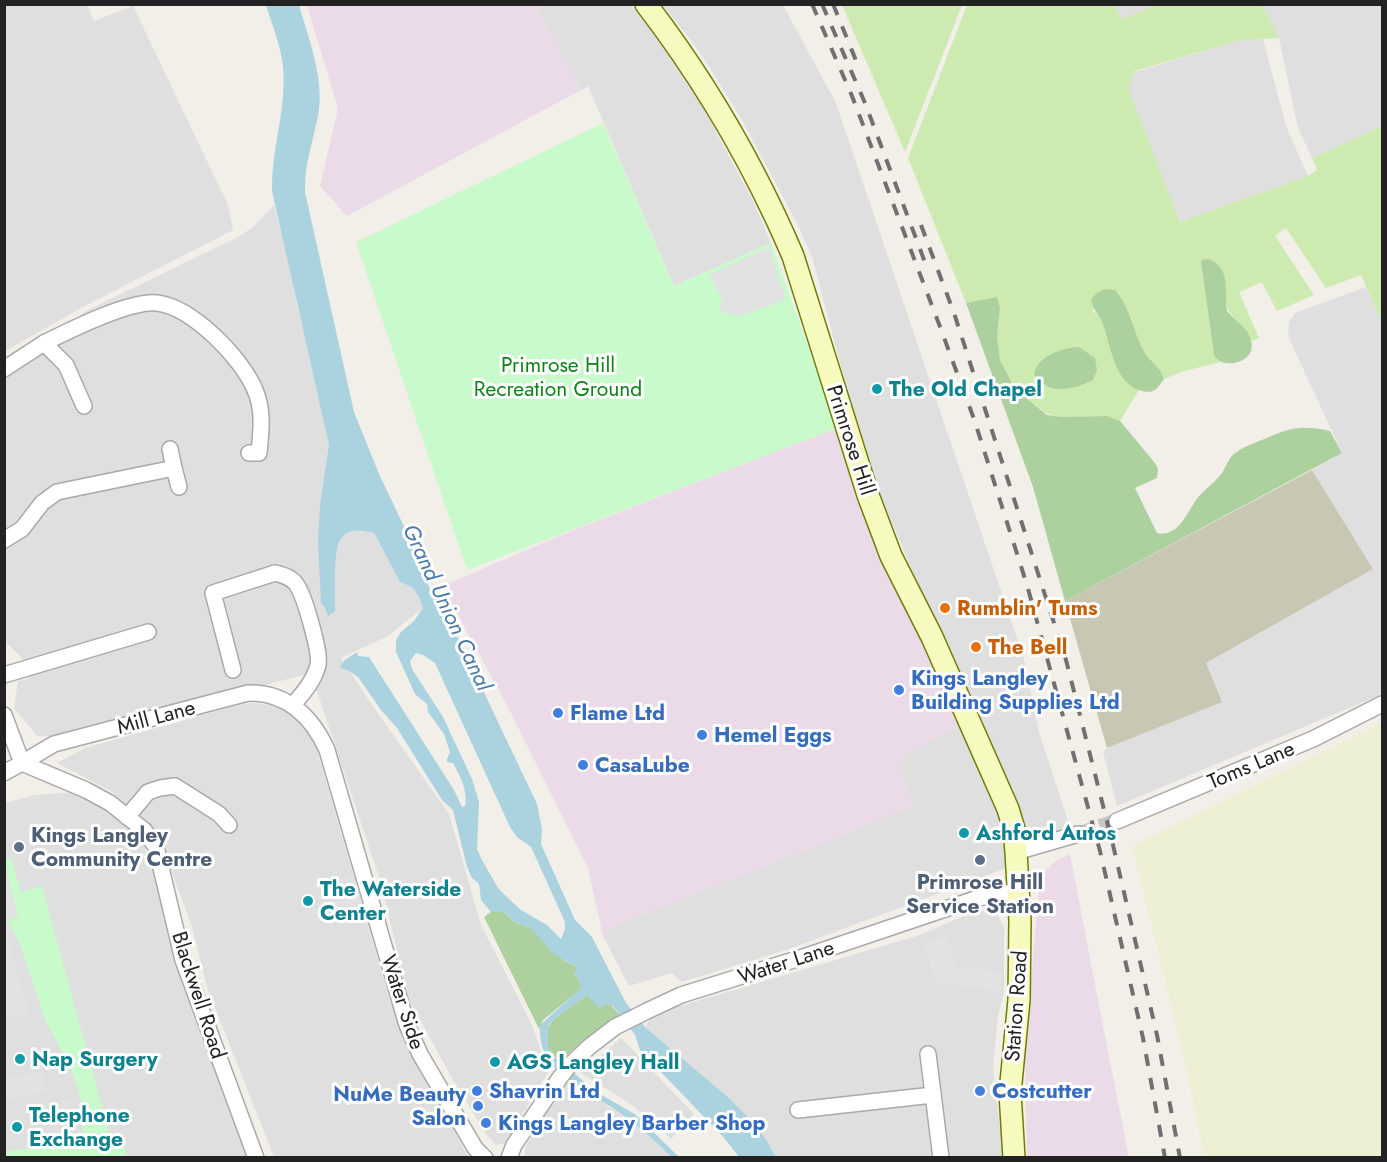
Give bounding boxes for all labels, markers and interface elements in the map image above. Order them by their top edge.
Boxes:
park label: Primrose Hill Recreation Ground [474,350,642,404]
place label: The Old Chapel [889,374,1042,404]
street label: Primrose Hill [819,381,883,499]
marker: The Old Chapel [870,382,884,396]
water label: Grand Union Canal [395,518,501,697]
place label: Rumblin' Tums [957,593,1098,623]
marker: Rumblin' Tums [938,601,952,615]
place label: The Bell [988,632,1067,662]
marker: The Bell [969,640,983,654]
place label: Kings Langley Building Supplies Ltd [911,663,1120,717]
marker: Kings Langley Building Supplies Ltd [892,683,906,697]
street label: Mill Lane [114,692,199,742]
place label: Flame Ltd [570,698,665,728]
marker: Flame Ltd [551,706,565,720]
place label: Hemel Eggs [714,720,832,750]
marker: Hemel Eggs [695,728,709,742]
street label: Toms Lane [1203,733,1299,797]
place label: CasaLube [595,750,690,780]
marker: CasaLube [576,758,590,772]
place label: Ashford Autos [975,818,1117,848]
place label: Kings Langley Community Centre [31,820,212,874]
marker: Ashford Autos [957,826,971,840]
marker: Kings Langley Community Centre [12,840,26,854]
marker: Primrose Hill Service Station [973,853,987,867]
place label: Primrose Hill Service Station [906,867,1054,921]
place label: The Waterside Center [320,874,461,928]
marker: The Waterside Center [301,894,315,908]
street label: Blackwell Road [164,927,234,1063]
street label: Water Lane [734,932,838,992]
street label: Station Road [997,949,1035,1063]
street label: Water Side [374,951,432,1053]
place label: Nap Surgery [32,1044,159,1074]
place label: AGS Langley Hall [506,1047,679,1077]
marker: Nap Surgery [13,1052,27,1066]
marker: AGS Langley Hall [488,1055,502,1069]
place label: Shavrin Ltd [489,1076,600,1106]
place label: Costcutter [992,1076,1092,1106]
place label: NuMe Beauty Salon [333,1079,467,1133]
marker: Shavrin Ltd [470,1084,484,1098]
marker: Costcutter [973,1084,987,1098]
marker: NuMe Beauty Salon [471,1099,485,1113]
place label: Telephone Exchange [29,1100,130,1154]
place label: Kings Langley Barber Shop [498,1108,765,1138]
marker: Kings Langley Barber Shop [479,1116,493,1130]
marker: Telephone Exchange [10,1120,24,1134]

